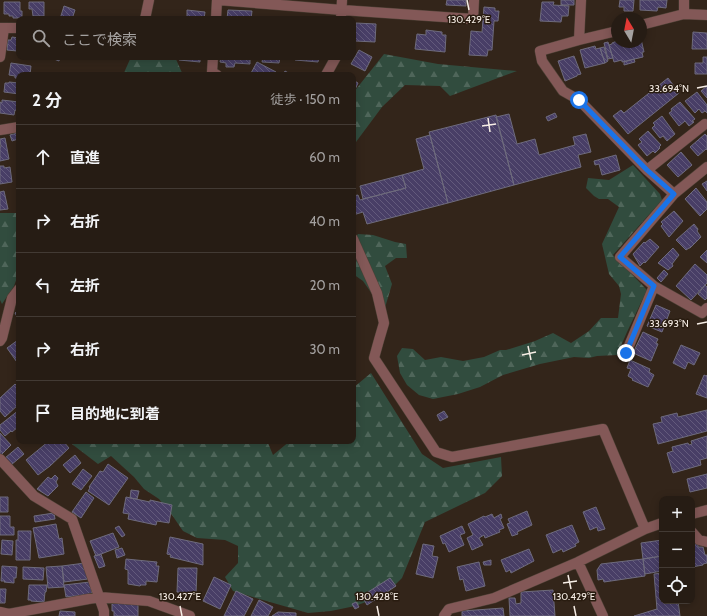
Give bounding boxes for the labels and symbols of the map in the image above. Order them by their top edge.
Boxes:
north arrow [611,12,647,48]
text: 130.429°E [448,13,491,26]
text: 33.694°N [649,82,689,95]
route start [570,91,588,109]
text: 33.693°N [649,317,689,330]
route end [617,344,635,362]
text: 130.427°E [159,590,201,603]
text: 130.428°E [355,590,399,603]
text: 130.429°E [553,590,596,603]

